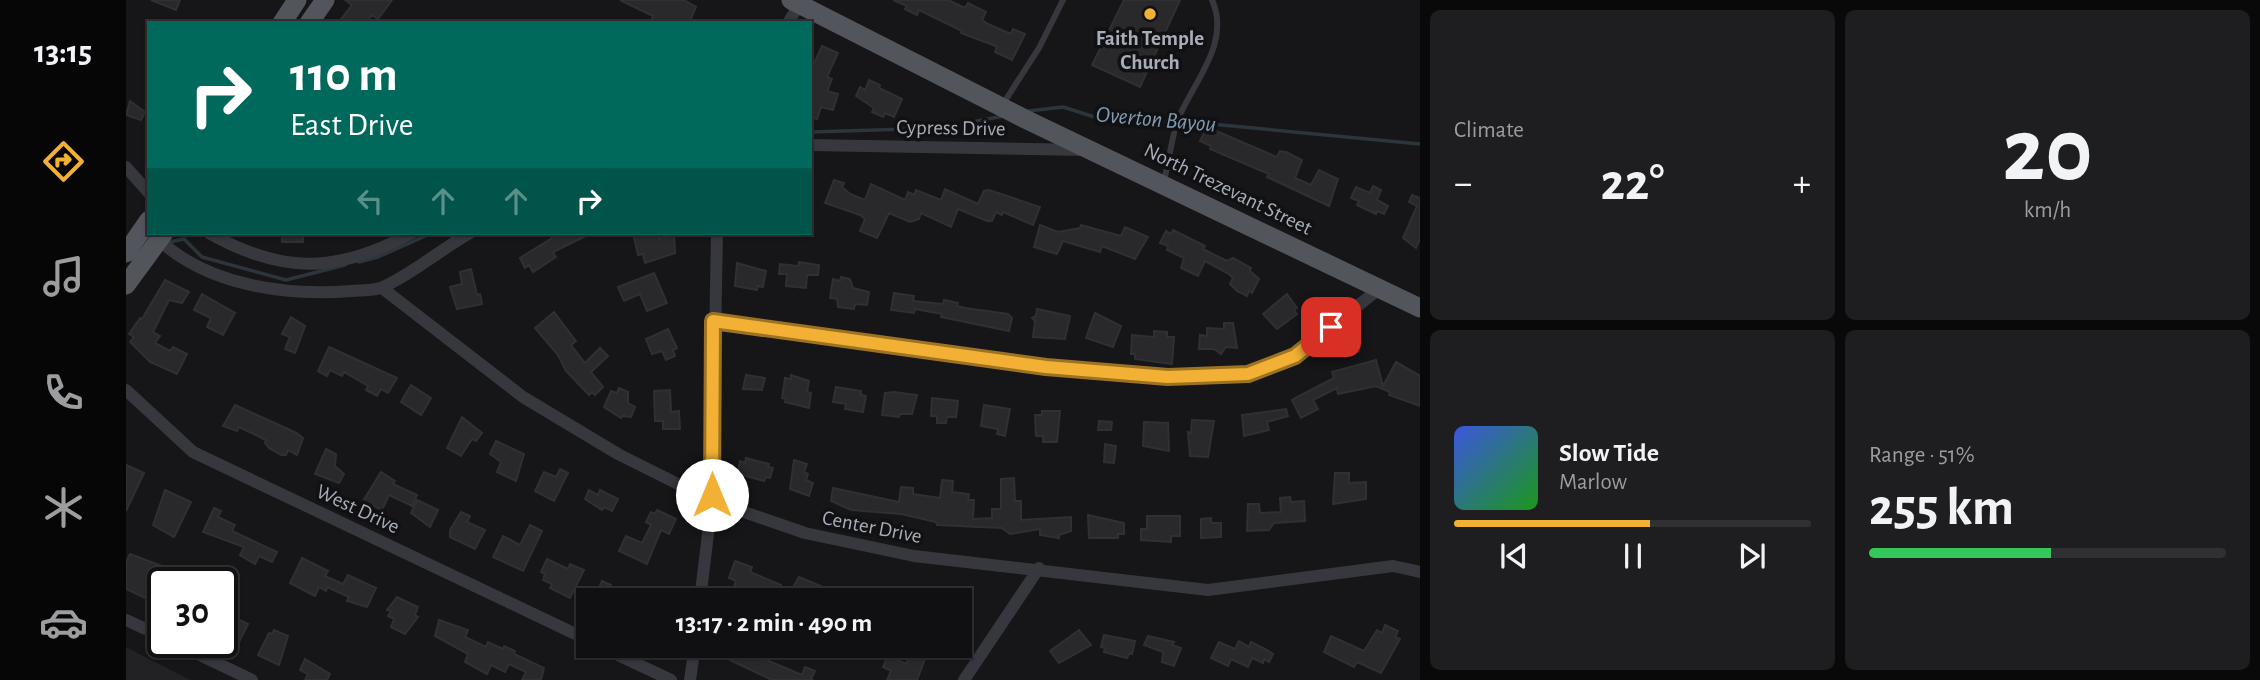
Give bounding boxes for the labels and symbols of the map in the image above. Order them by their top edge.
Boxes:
marker: Faith Temple Church [1142,6,1158,22]
place label: Faith Temple Church [1096,28,1204,73]
water label: Overton Bayou [1095,103,1217,137]
street label: Cypress Drive [896,117,1006,139]
street label: North Trezevant Street [1141,139,1315,239]
pin [1301,297,1361,357]
position arrow [675,458,749,532]
street label: West Drive [313,481,403,537]
street label: Center Drive [820,507,924,547]
speed limit sign: 30 [147,567,238,658]

